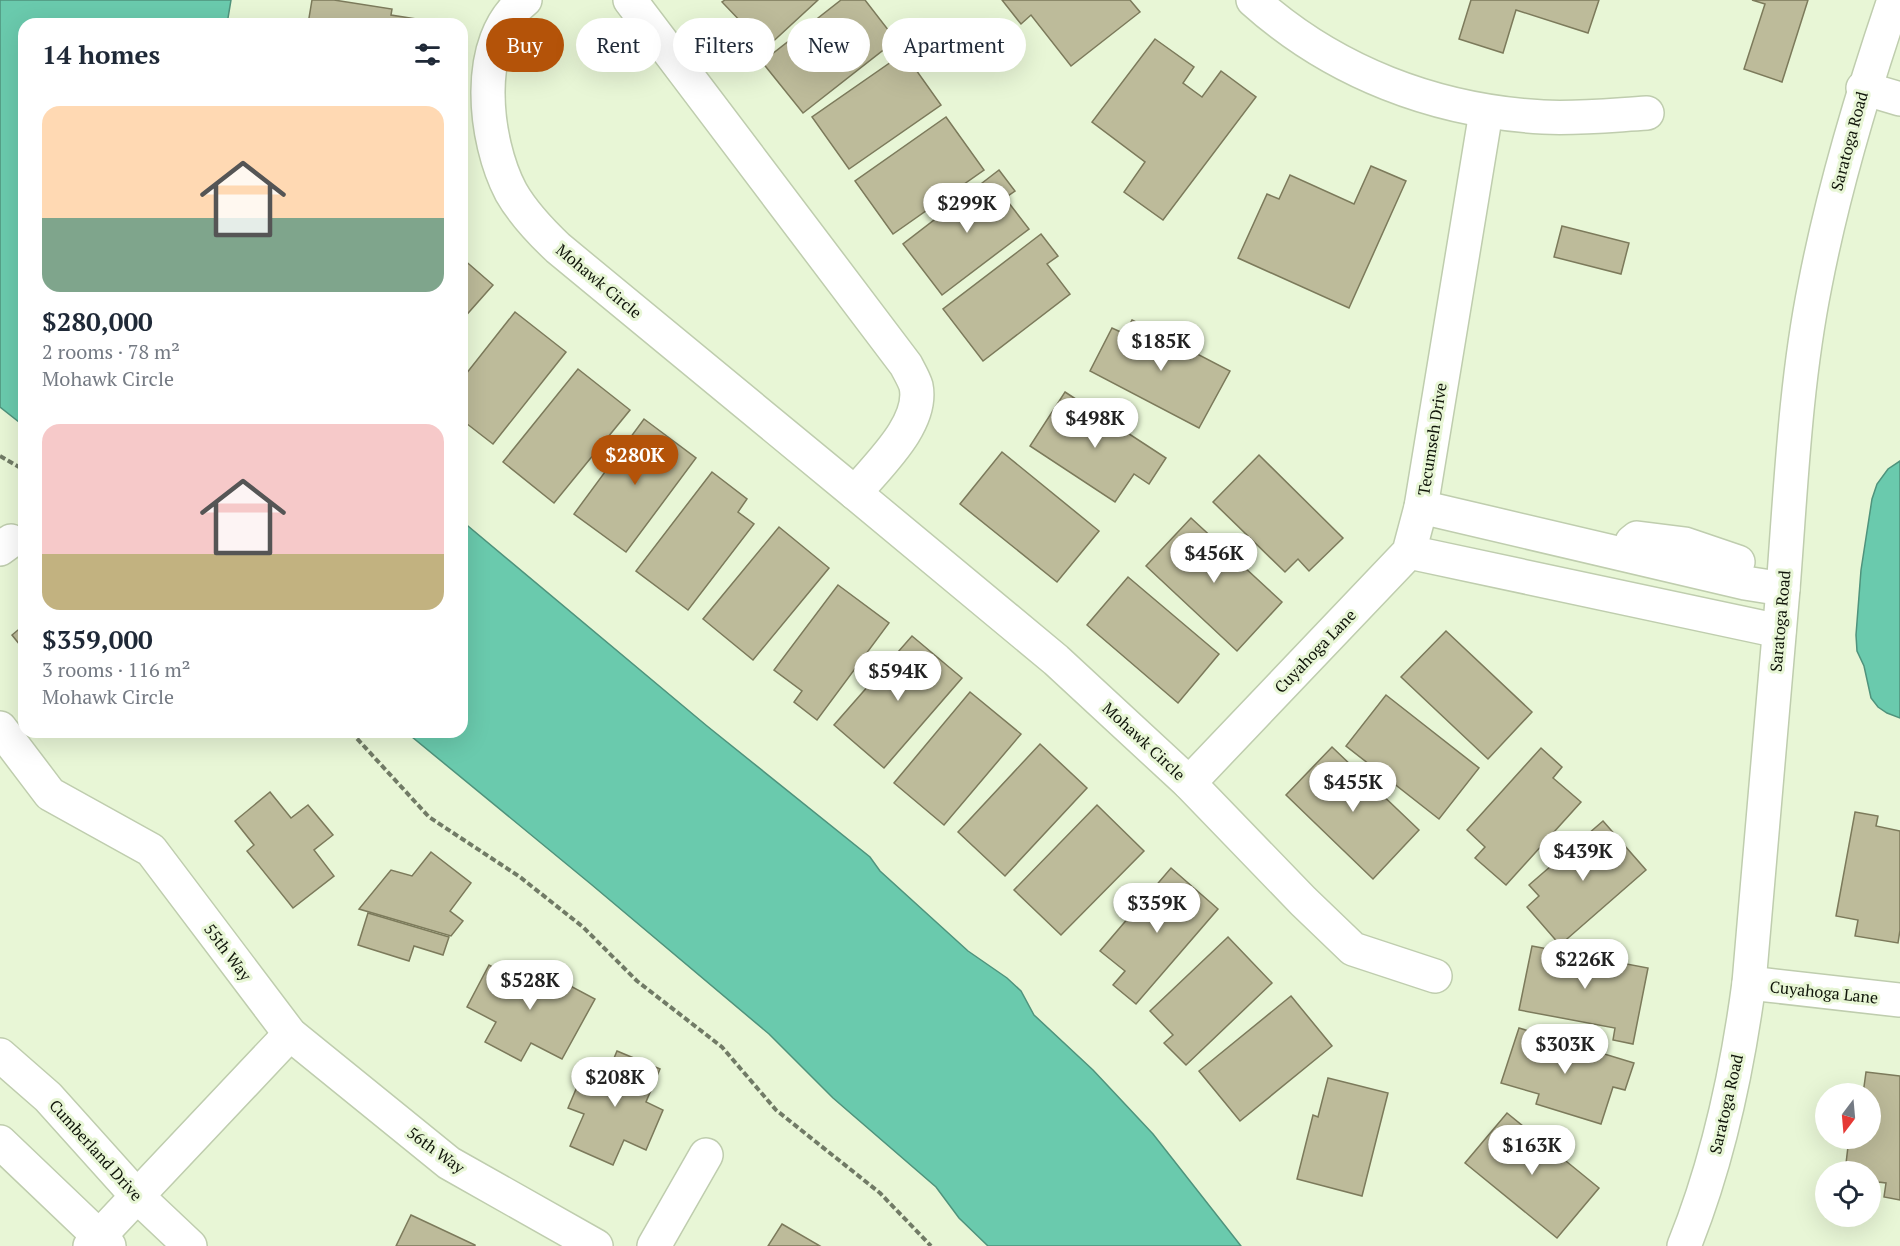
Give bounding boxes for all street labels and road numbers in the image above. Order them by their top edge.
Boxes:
street label: Saratoga Road [1825,89,1873,193]
street label: Mohawk Circle [551,239,647,323]
street label: Tecumseh Drive [1412,381,1452,497]
street label: Saratoga Road [1765,569,1795,673]
street label: Cuyahoga Lane [1269,604,1361,698]
street label: Mohawk Circle [1098,697,1190,785]
street label: 55th Way [199,919,257,986]
street label: Cuyahoga Lane [1769,975,1879,1009]
street label: Saratoga Road [1704,1052,1748,1156]
street label: Cumberland Drive [44,1095,148,1205]
street label: 56th Way [403,1122,470,1179]

